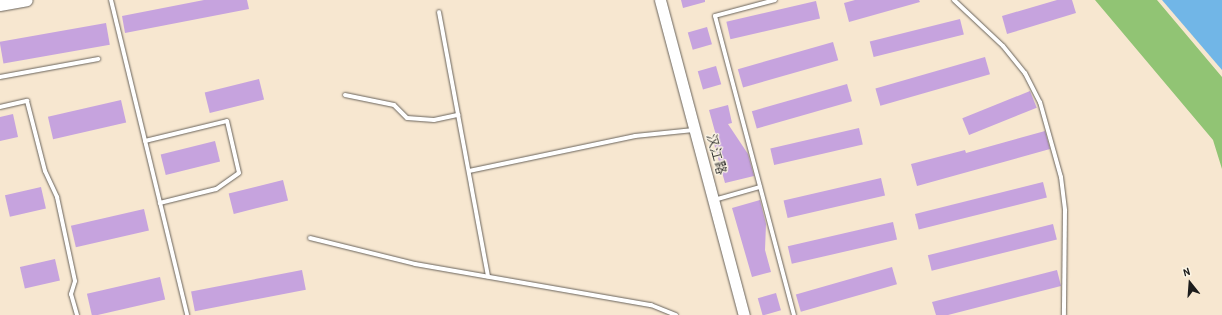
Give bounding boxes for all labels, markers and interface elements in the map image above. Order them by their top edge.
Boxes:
street label: 汉江路 [703,132,731,176]
north arrow [1170,263,1210,303]
text: N [1182,264,1191,279]

